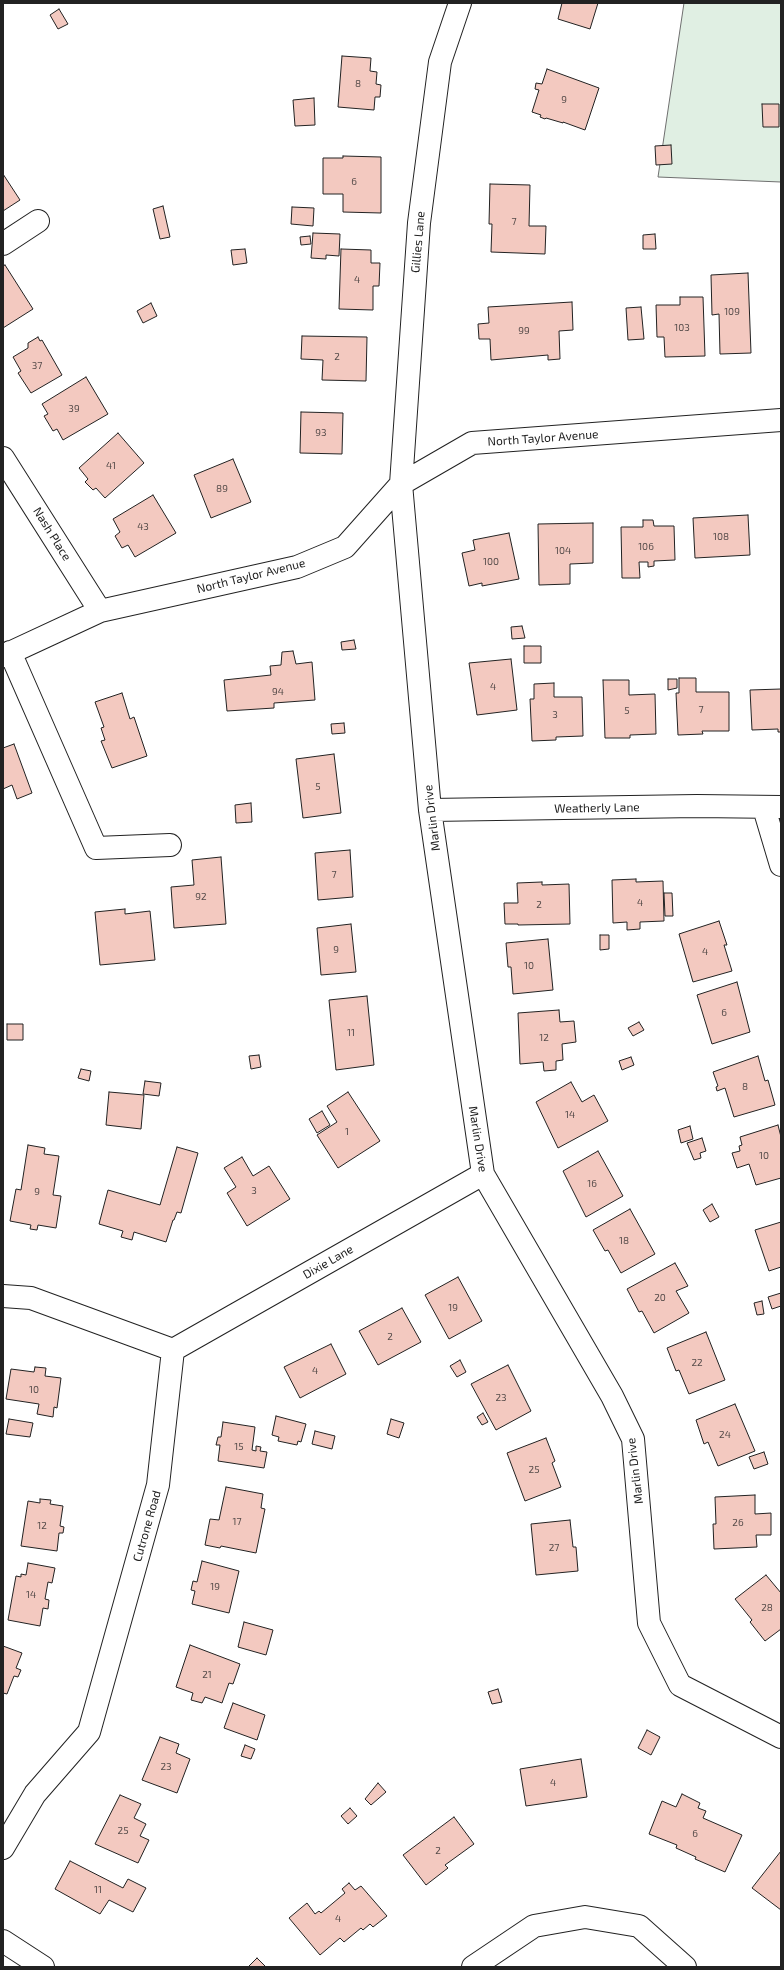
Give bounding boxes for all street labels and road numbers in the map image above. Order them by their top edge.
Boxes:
street label: Gillies Lane [408,210,428,274]
street label: North Taylor Avenue [487,427,599,449]
street label: Nash Place [30,505,74,563]
street label: North Taylor Avenue [195,556,307,596]
street label: Marlin Drive [421,784,443,852]
street label: Weatherly Lane [554,800,640,816]
street label: Marlin Drive [466,1105,490,1173]
street label: Dixie Lane [300,1242,356,1282]
street label: Marlin Drive [624,1437,646,1505]
street label: Cutrone Road [130,1489,164,1563]

